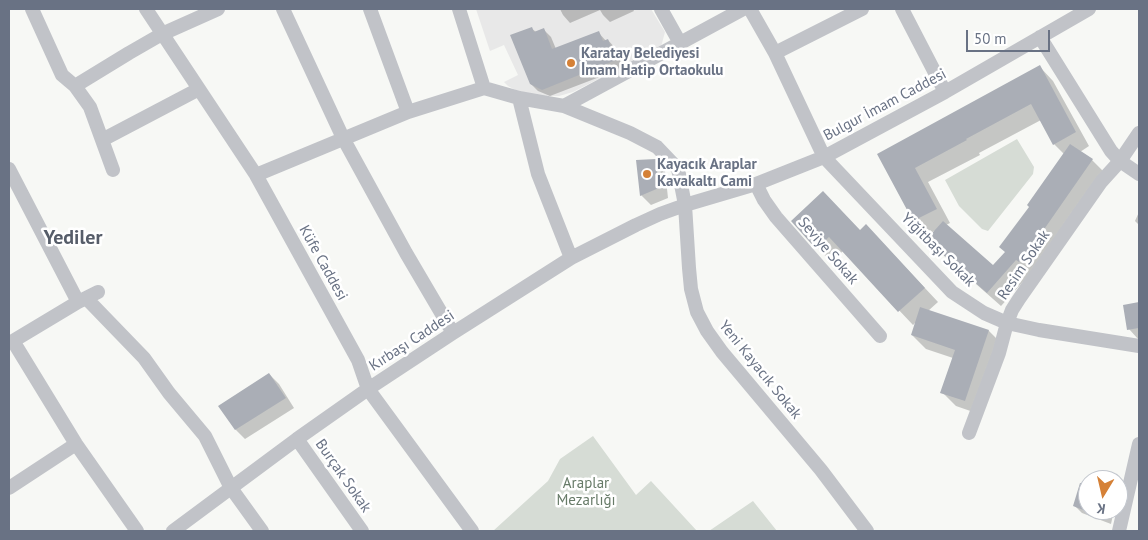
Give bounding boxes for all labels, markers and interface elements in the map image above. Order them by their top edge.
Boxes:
scale bar [968,20,1052,52]
text: 50 m [974,29,1007,48]
place label: Karatay Belediyesi İmam Hatip Ortaokulu [581,45,723,80]
marker: Karatay Belediyesi İmam Hatip Ortaokulu [565,57,577,69]
street label: Bulgur İmam Caddesi [821,65,949,145]
place label: Kayacık Araplar Kavakaltı Cami [657,156,757,191]
marker: Kayacık Araplar Kavakaltı Cami [641,168,653,180]
street label: Yiğitbaşı Sokak [897,209,979,291]
street label: Seviye Sokak [794,214,862,288]
street label: Küfe Caddesi [295,222,351,304]
district label: Yediler [43,226,103,250]
street label: Resim Sokak [994,227,1054,303]
street label: Kırbaşı Caddesi [366,307,458,375]
street label: Yeni Kayacık Sokak [715,317,805,423]
street label: Burçak Sokak [311,436,375,516]
north arrow [1078,470,1128,520]
park label: Araplar Mezarlığı [556,475,616,510]
text: K [1095,499,1107,518]

